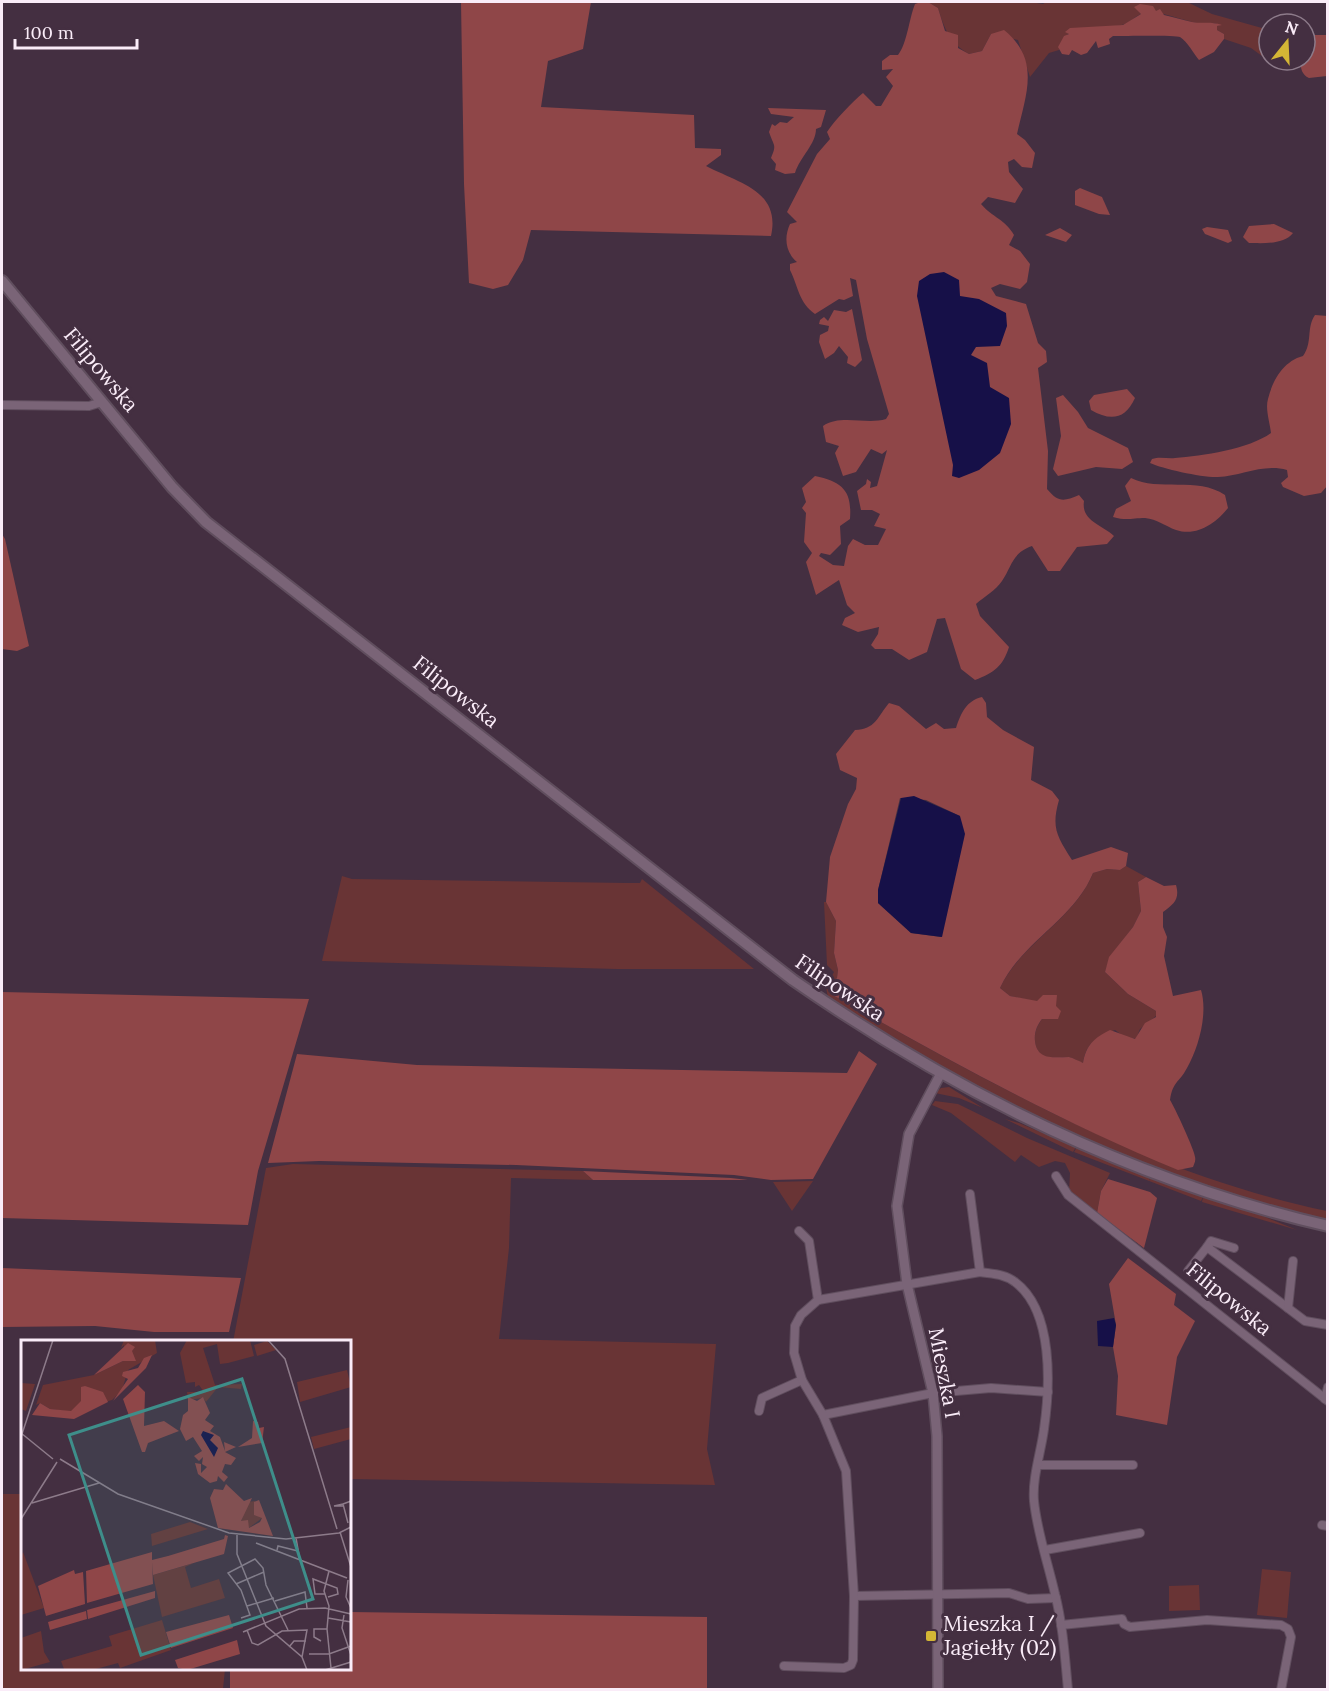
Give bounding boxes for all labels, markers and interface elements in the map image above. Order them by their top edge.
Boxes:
scale bar [15,12,136,50]
north arrow [1257,12,1317,72]
text: N [1283,16,1301,39]
text: 100 m [24,21,74,44]
street label: Filipowska [58,322,145,418]
street label: Filipowska [408,650,505,734]
street label: Filipowska [790,948,890,1027]
street label: Filipowska [1181,1256,1278,1341]
street label: Mieszka I [922,1325,966,1420]
inset map [21,1340,351,1670]
place label: Mieszka I / Jagiełły (02) [942,1610,1057,1661]
marker: Mieszka I / Jagiełły (02) [924,1629,938,1643]

